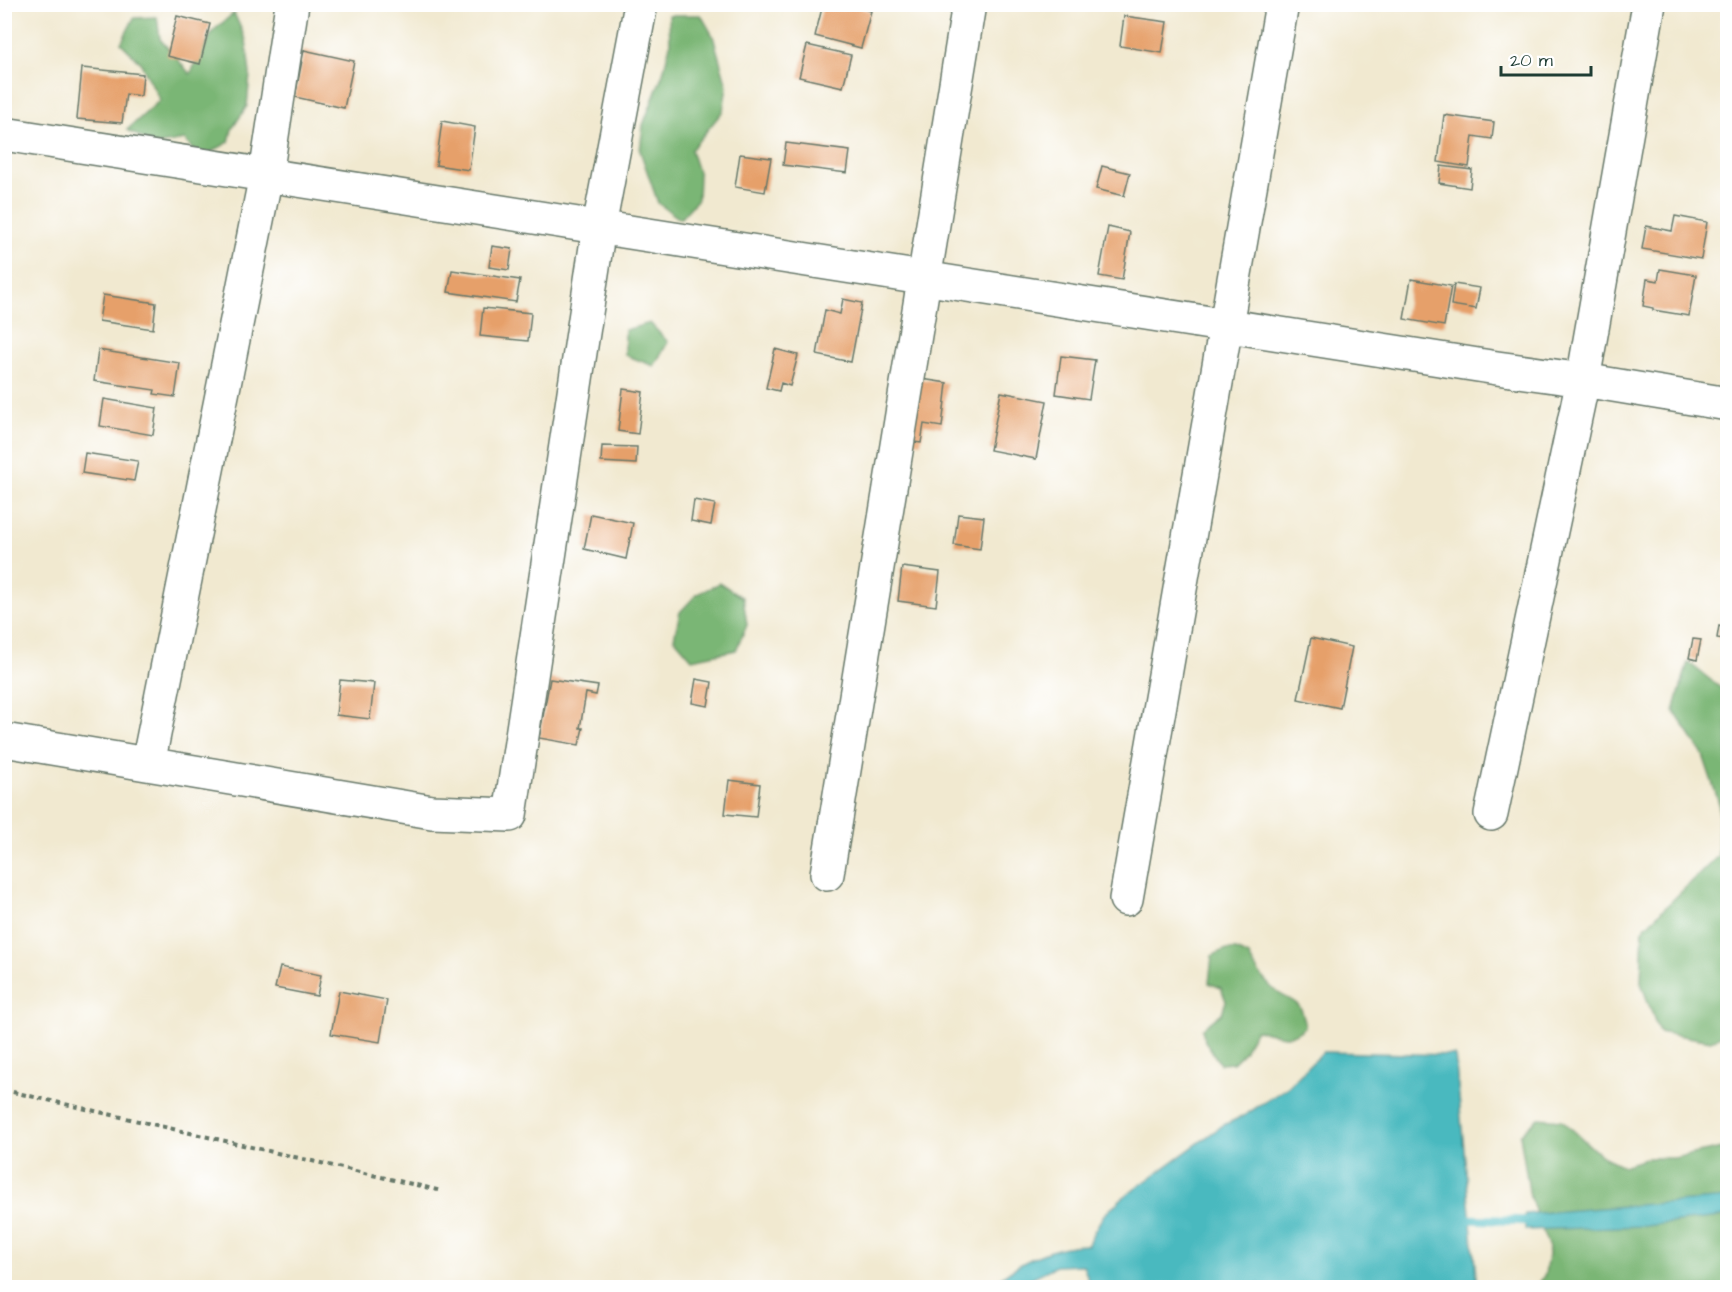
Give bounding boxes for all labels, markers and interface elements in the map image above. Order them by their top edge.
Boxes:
scale bar [1501,39,1591,77]
text: 20 m [1510,48,1553,73]

